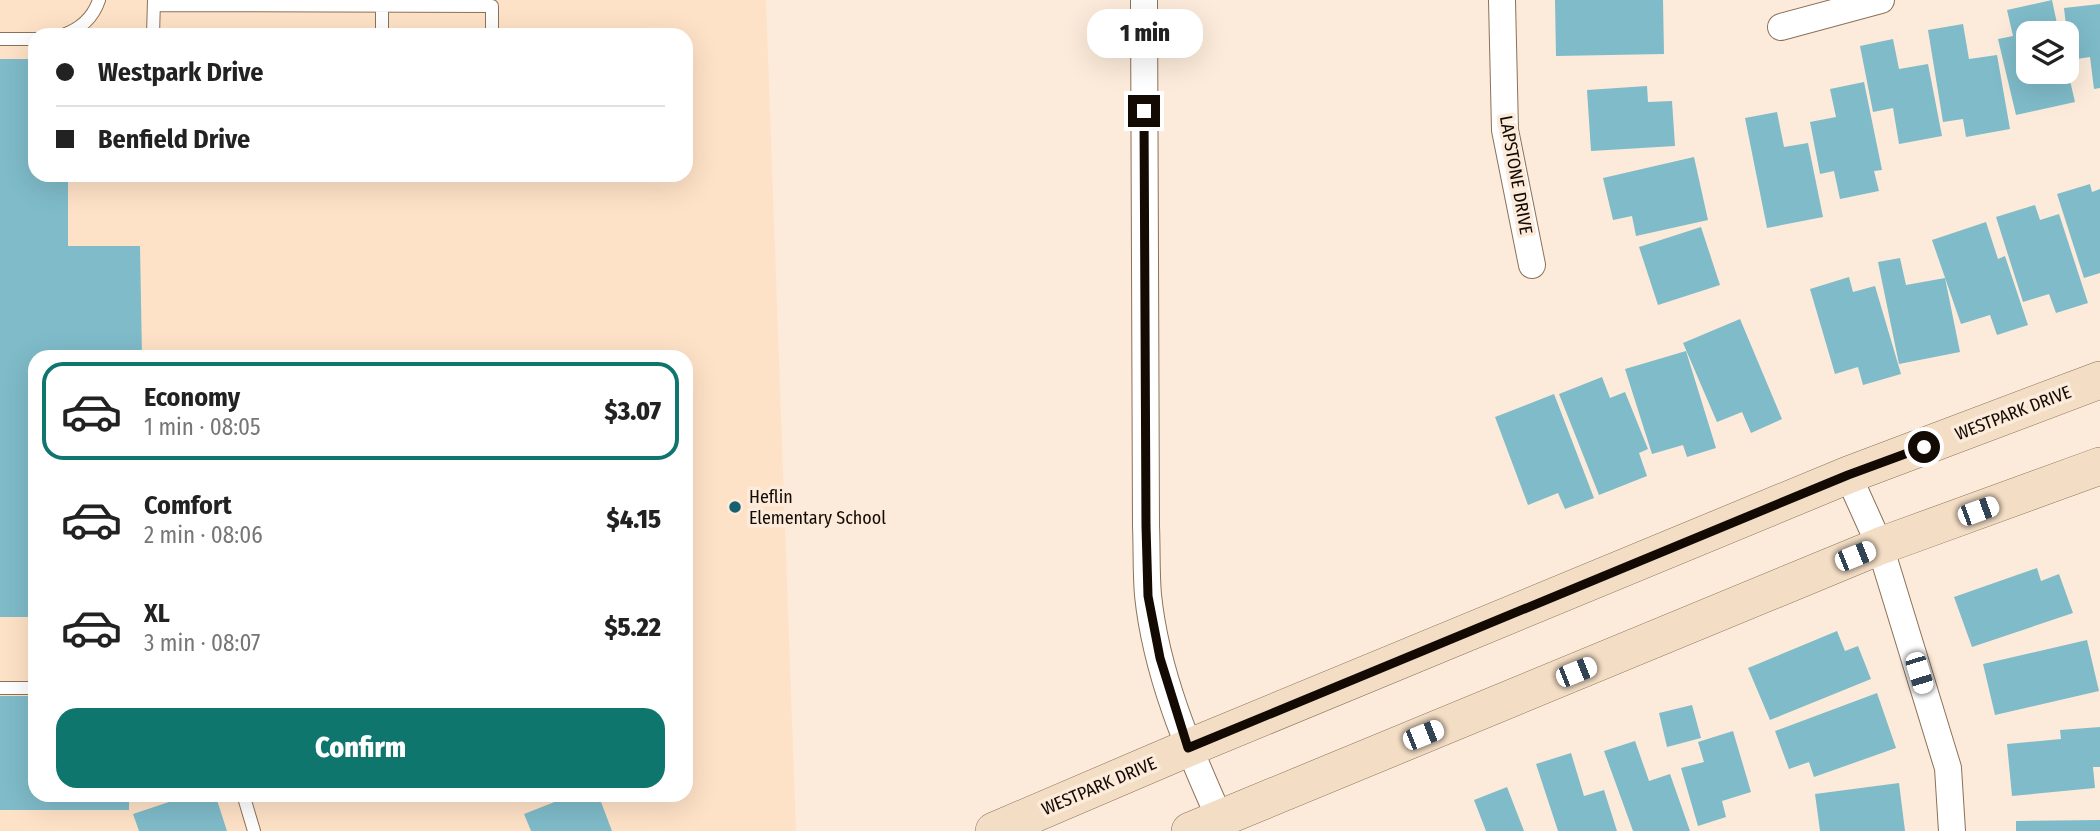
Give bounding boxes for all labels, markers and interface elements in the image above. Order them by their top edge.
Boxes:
callout: 1 min [1086,10,1202,58]
text: 1 min [1120,19,1170,47]
map controls [2016,21,2079,84]
button: layers [2016,21,2079,84]
text: Westpark Drive [98,57,263,88]
route end [1128,95,1160,127]
street label: LAPSTONE DRIVE [1495,114,1537,236]
text: Benfield Drive [98,124,250,155]
icon: car [60,380,123,443]
street label: WESTPARK DRIVE [1952,381,2074,445]
text: Economy [144,382,240,413]
text: $3.07 [605,396,661,427]
text: 1 min · 08:05 [144,413,261,441]
route start [1908,431,1940,463]
place label: Heflin Elementary School [749,486,886,529]
icon: car [60,488,123,551]
text: Comfort [144,490,232,521]
car [1955,494,2002,528]
marker: Heflin Elementary School [727,499,743,515]
text: $4.15 [607,504,661,535]
text: 2 min · 08:06 [144,521,263,549]
car [1832,538,1879,574]
icon: car [60,596,123,659]
text: XL [144,598,170,629]
text: $5.22 [604,612,661,643]
text: 3 min · 08:07 [144,629,260,657]
car [1903,650,1936,696]
car [1553,654,1600,690]
button: Confirm [56,708,665,788]
car [1400,717,1447,753]
street label: WESTPARK DRIVE [1038,752,1160,820]

